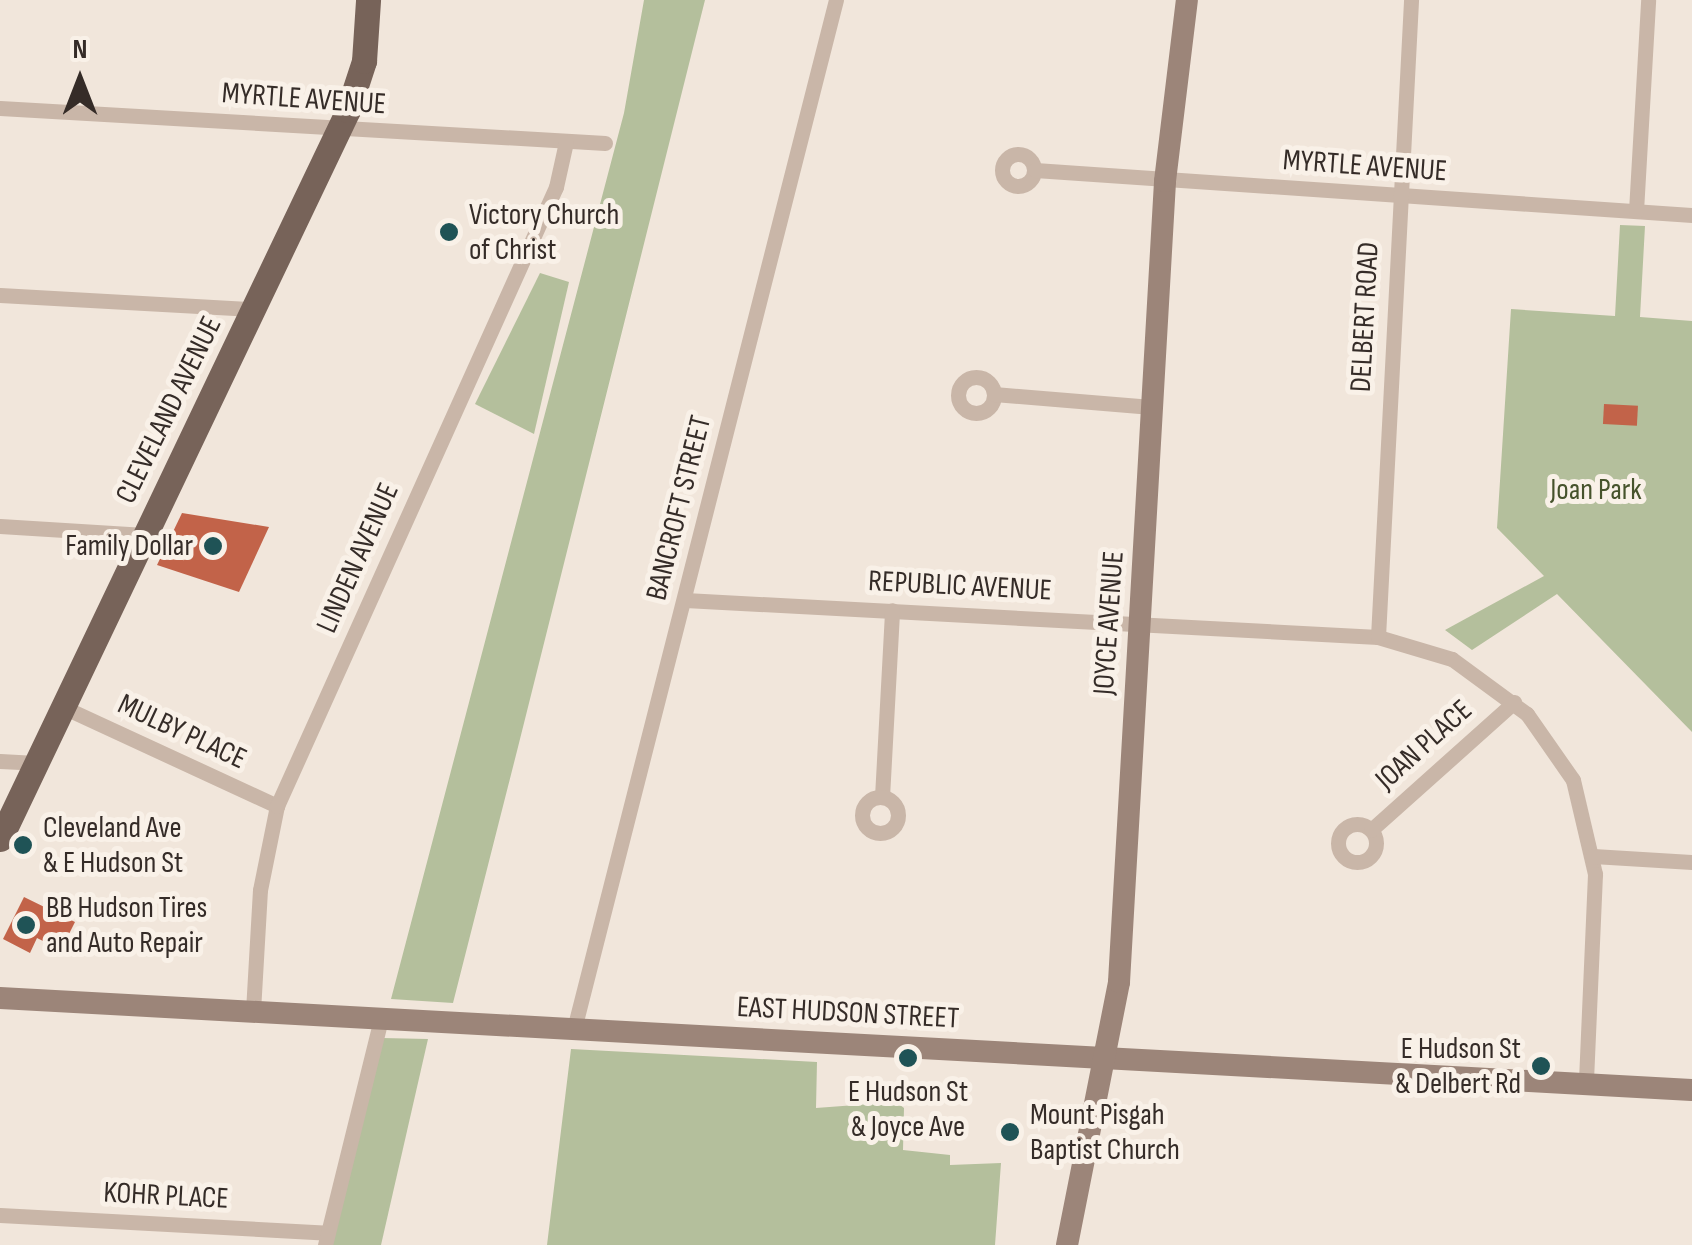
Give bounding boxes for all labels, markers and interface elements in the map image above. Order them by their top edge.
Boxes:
north arrow [30,30,130,130]
text: N [73,33,87,66]
street label: MYRTLE AVENUE [221,75,387,123]
street label: MYRTLE AVENUE [1282,142,1448,190]
place label: Victory Church of Christ [469,197,619,268]
marker: Victory Church of Christ [438,221,460,243]
street label: DELBERT ROAD [1343,241,1387,393]
street label: CLEVELAND AVENUE [108,311,230,509]
street label: BANCROFT STREET [639,412,719,604]
park label: Joan Park [1550,472,1642,508]
street label: LINDEN AVENUE [309,478,407,638]
place label: Family Dollar [65,528,193,564]
marker: Family Dollar [202,535,224,557]
street label: JOYCE AVENUE [1086,550,1132,696]
street label: REPUBLIC AVENUE [867,563,1053,609]
street label: MULBY PLACE [112,687,252,777]
street label: JOAN PLACE [1368,692,1480,798]
place label: Cleveland Ave & E Hudson St [43,810,183,880]
marker: Cleveland Ave & E Hudson St [12,834,34,856]
place label: BB Hudson Tires and Auto Repair [46,890,207,960]
marker: BB Hudson Tires and Auto Repair [15,914,37,936]
street label: EAST HUDSON STREET [736,989,960,1037]
place label: E Hudson St & Delbert Rd [1395,1031,1521,1102]
marker: E Hudson St & Joyce Ave [897,1047,919,1069]
marker: E Hudson St & Delbert Rd [1530,1055,1552,1077]
place label: E Hudson St & Joyce Ave [848,1074,968,1144]
place label: Mount Pisgah Baptist Church [1030,1097,1180,1168]
marker: Mount Pisgah Baptist Church [999,1121,1021,1143]
street label: KOHR PLACE [102,1175,230,1217]

